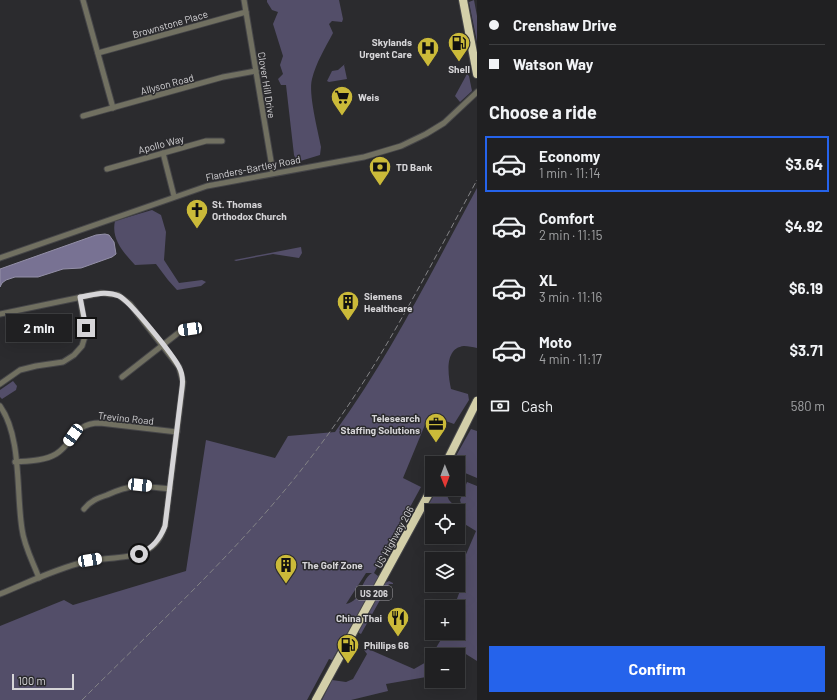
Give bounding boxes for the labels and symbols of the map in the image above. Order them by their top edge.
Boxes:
street label: Brownstone Place [131,7,209,41]
fuel station icon: Shell [446,30,472,63]
hospital icon: Skylands Urgent Care [415,35,441,68]
place label: Skylands Urgent Care [359,36,413,60]
street label: Clover Hill Drive [256,51,278,119]
place label: Shell [448,63,470,75]
street label: Allyson Road [139,71,195,97]
supermarket icon: Weis [329,84,355,117]
place label: Weis [358,91,379,103]
street label: Apollo Way [137,132,186,156]
street label: Flanders-Bartley Road [204,153,302,183]
bank icon: TD Bank [367,154,393,187]
place label: TD Bank [396,161,433,173]
church icon: St. Thomas Orthodox Church [184,197,210,230]
place label: St. Thomas Orthodox Church [212,198,287,222]
building icon: Siemens Healthcare [335,289,361,322]
place label: Siemens Healthcare [364,290,413,314]
callout: 2 min [6,314,72,342]
route end [77,319,95,337]
car [177,321,203,337]
street label: Trevino Road [97,409,155,427]
office icon: Telesearch Staffing Solutions [423,411,449,444]
place label: Telesearch Staffing Solutions [341,412,420,436]
car [61,422,85,448]
north arrow [425,456,465,496]
car [127,478,153,492]
street label: US Highway 206 [372,504,416,570]
route start [130,545,148,563]
car [77,552,103,568]
building icon: The Golf Zone [273,552,299,585]
place label: The Golf Zone [302,559,363,571]
road number: US 206 [356,586,392,600]
restaurant icon: China Thai [385,605,411,638]
place label: China Thai [336,612,382,624]
fuel station icon: Phillips 66 [335,632,361,665]
place label: Phillips 66 [364,639,409,651]
scale bar [12,672,74,691]

